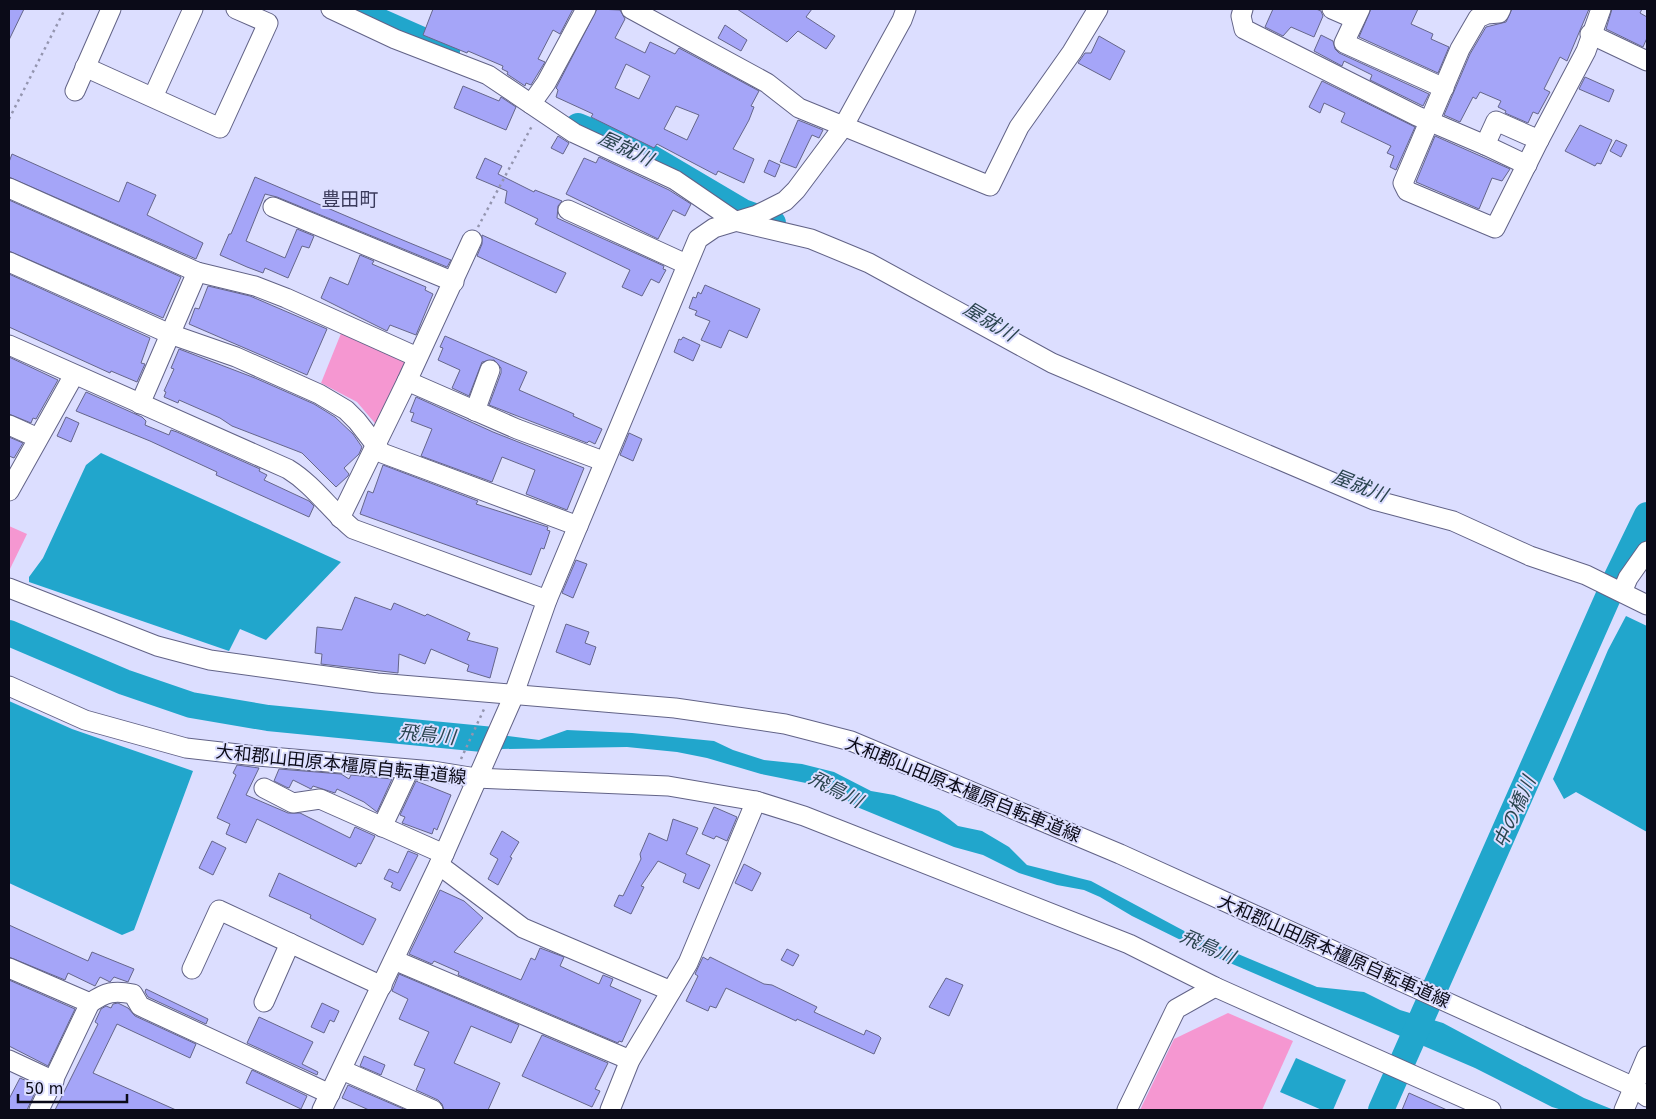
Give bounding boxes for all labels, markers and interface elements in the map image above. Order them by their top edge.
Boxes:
water label: 屋就川 [596,126,658,171]
district label: 豊田町 [321,188,379,210]
water label: 屋就川 [960,297,1022,346]
water label: 屋就川 [1329,465,1392,506]
water label: 飛鳥川 [397,720,458,748]
street label: 大和郡山田原本橿原自転車道線 [842,732,1084,846]
street label: 大和郡山田原本橿原自転車道線 [215,740,467,788]
water label: 飛鳥川 [806,766,868,813]
water label: 中の橋川 [1488,771,1540,851]
street label: 大和郡山田原本橿原自転車道線 [1215,890,1453,1012]
water label: 飛鳥川 [1177,924,1240,968]
scale bar [18,1072,126,1104]
text: 50 m [25,1080,63,1098]

